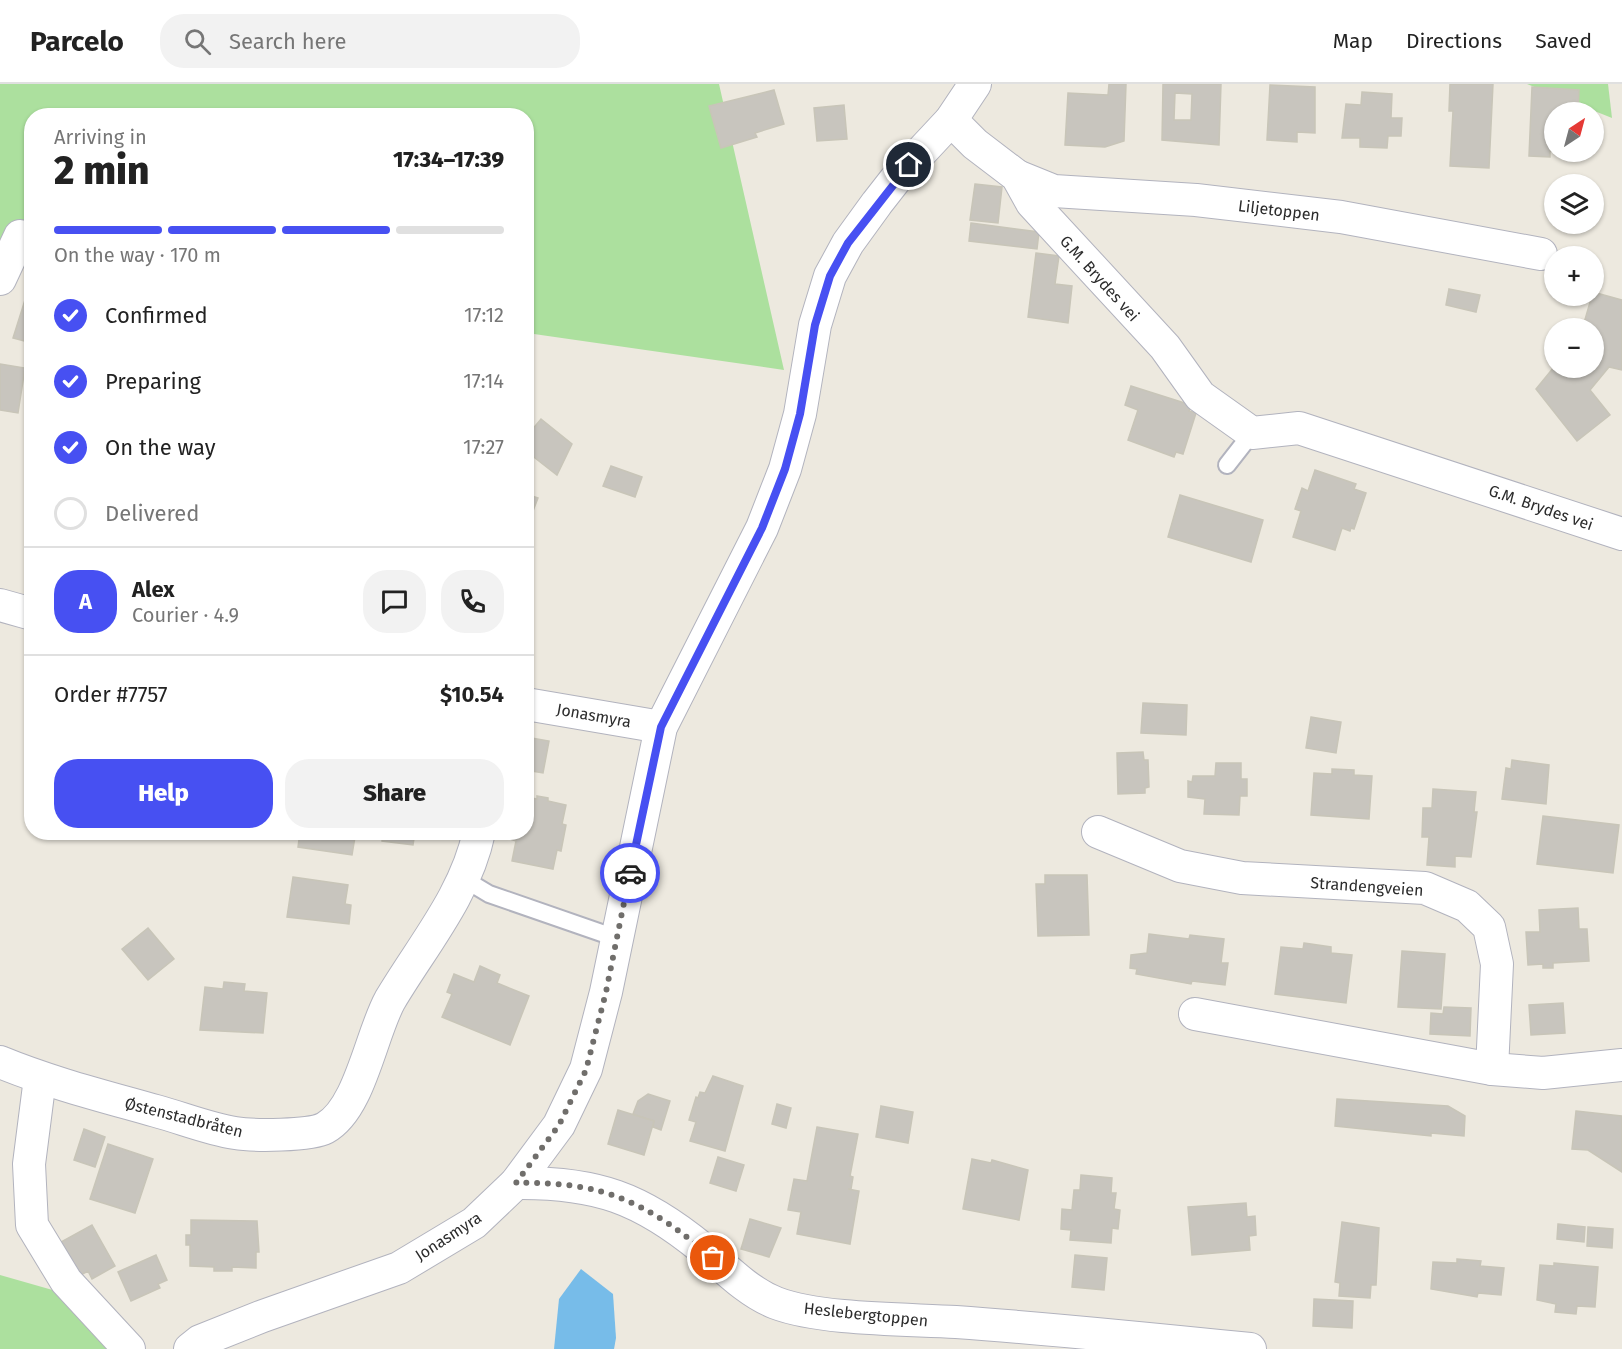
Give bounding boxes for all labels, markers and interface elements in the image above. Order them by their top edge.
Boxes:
search box [160,14,580,68]
text: Parcelo [30,25,124,58]
icon: search [181,25,214,58]
text: Search here [229,28,346,55]
text: Map [1333,28,1373,54]
text: Directions [1406,28,1502,54]
text: Saved [1535,28,1592,54]
north arrow [1544,102,1604,162]
map controls [1544,102,1604,378]
text: Arriving in [54,125,147,149]
pin [883,139,934,190]
text: 17:34–17:39 [393,146,504,173]
text: 2 min [54,148,150,194]
icon: home [892,148,925,181]
button: layers [1544,174,1604,234]
street label: Liljetoppen [1237,196,1321,225]
street label: G.M. Brydes vei [1056,231,1143,325]
text: On the way · 170 m [54,243,221,267]
button: + [1544,246,1604,306]
icon: check [54,299,87,332]
text: Confirmed [105,302,208,329]
text: 17:12 [464,303,504,327]
button: − [1544,318,1604,378]
icon: check [54,365,87,398]
text: Preparing [105,368,201,395]
text: 17:14 [463,369,504,393]
icon: check [54,431,87,464]
text: On the way [105,434,216,461]
text: 17:27 [463,435,504,459]
street label: G.M. Brydes vei [1486,481,1596,534]
text: Delivered [105,500,200,527]
button: chat [363,570,426,633]
button: phone [441,570,504,633]
text: Alex [132,576,175,603]
text: A [79,588,92,615]
text: Courier · 4.9 [132,603,239,627]
text: Order #7757 [54,681,167,708]
text: $10.54 [440,681,504,708]
street label: Jonasmyra [555,700,633,731]
button: Help [54,759,273,828]
button: Share [285,759,504,828]
courier [600,843,660,903]
icon: car [614,857,647,890]
street label: Strandengveien [1310,873,1424,900]
street label: Østenstadbråten [123,1094,245,1141]
street label: Jonasmyra [411,1208,485,1265]
pin [687,1232,738,1283]
icon: bag [696,1241,729,1274]
street label: Heslebergtoppen [803,1299,929,1330]

